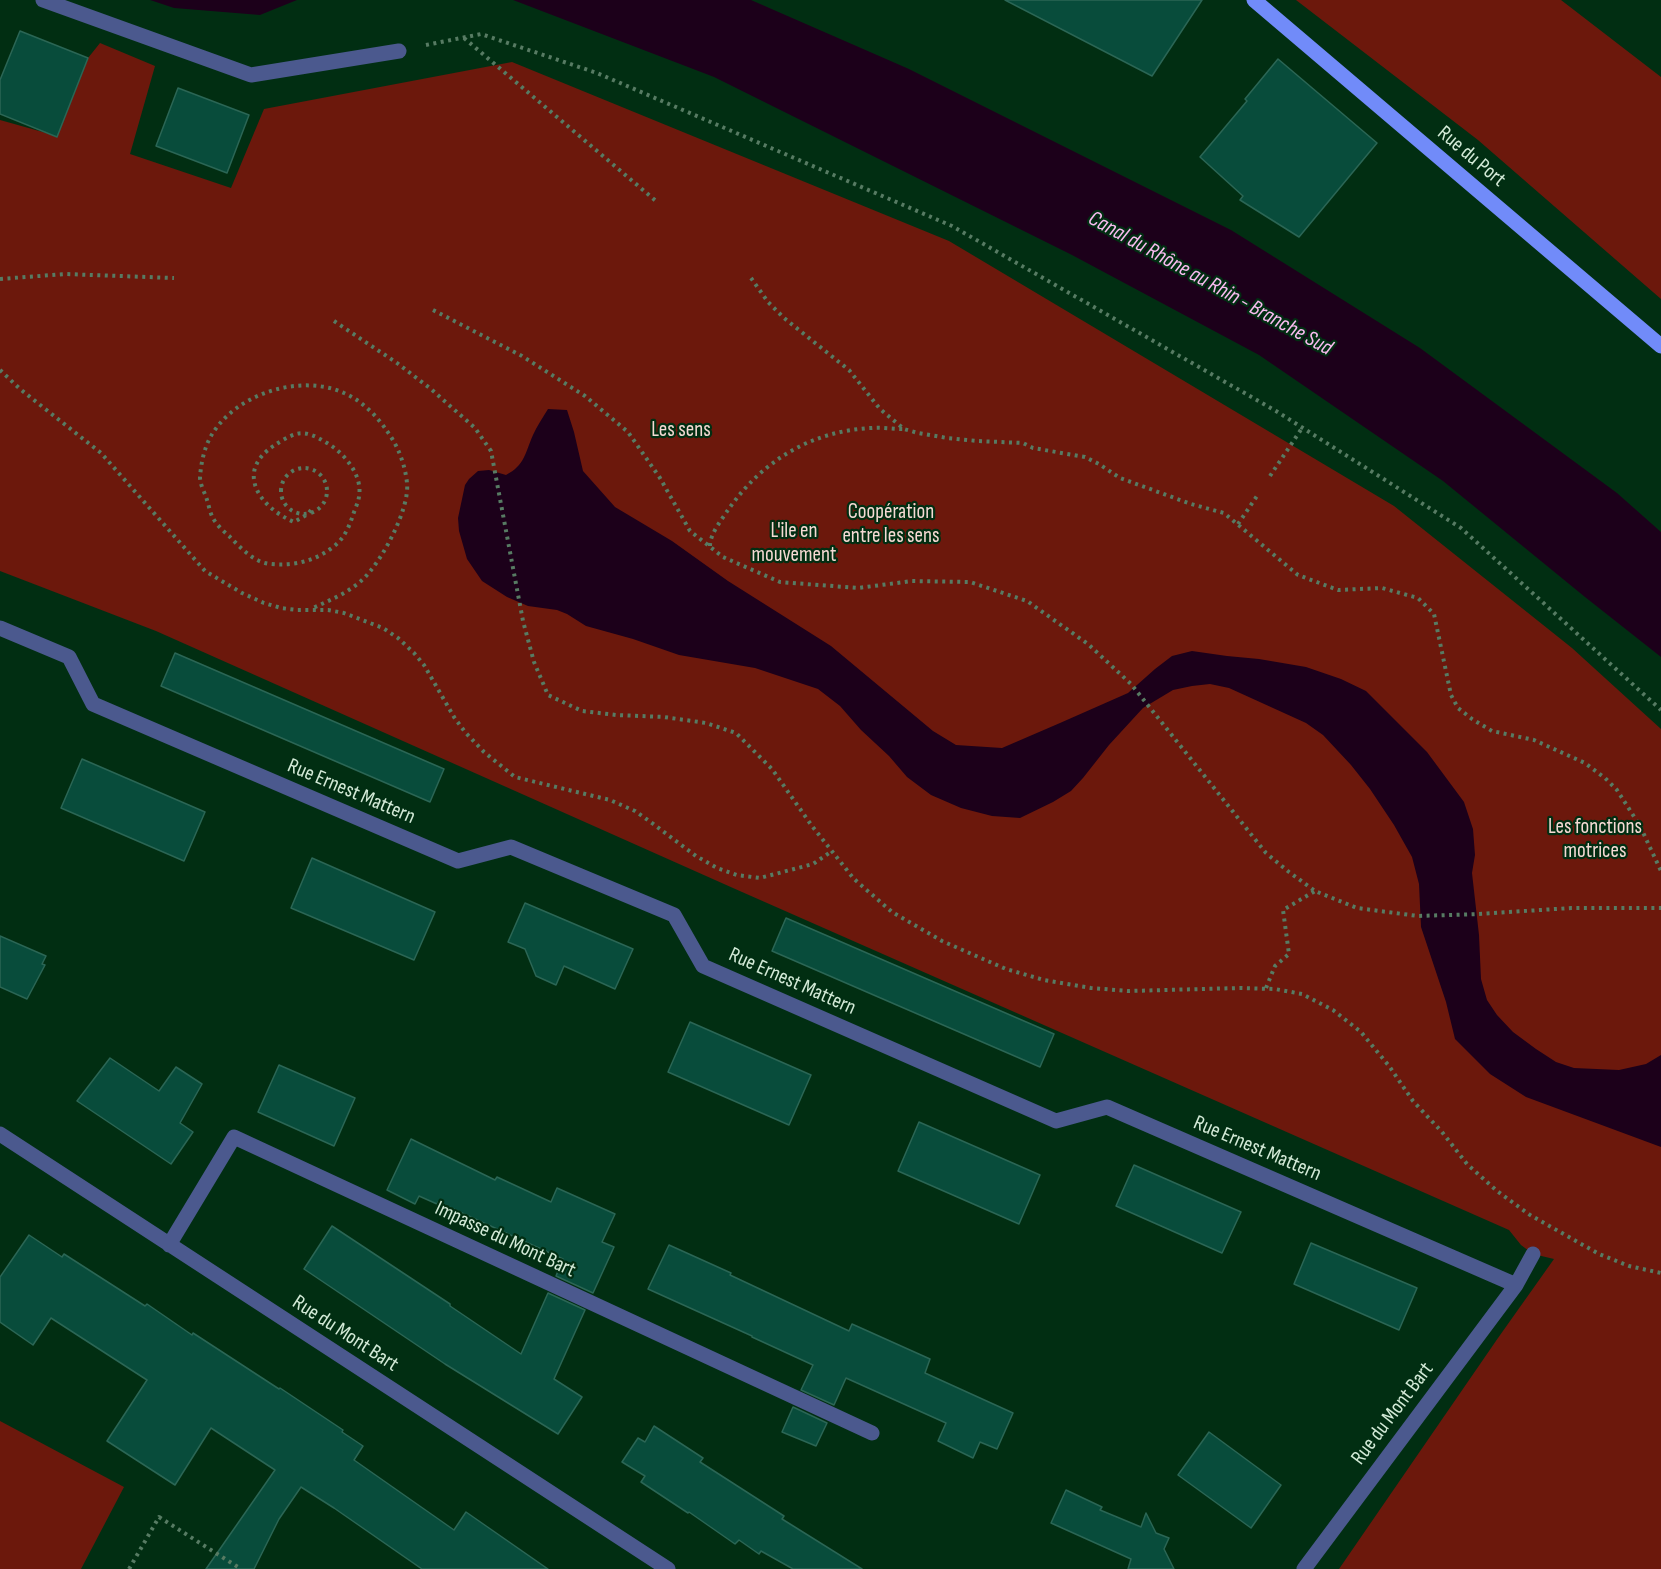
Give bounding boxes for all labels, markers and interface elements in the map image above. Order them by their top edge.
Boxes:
street label: Rue du Port [1432,121,1510,193]
water label: Canal du Rhône au Rhin - Branche Sud [1083,206,1337,362]
park label: Les sens [651,418,711,444]
park label: Coopération entre les sens [842,500,940,550]
park label: L'ile en mouvement [752,519,836,569]
street label: Rue Ernest Mattern [283,754,419,830]
park label: Les fonctions motrices [1548,815,1642,865]
street label: Rue Ernest Mattern [725,943,859,1021]
street label: Rue Ernest Mattern [1189,1111,1325,1187]
street label: Impasse du Mont Bart [431,1196,579,1284]
street label: Rue du Mont Bart [287,1290,403,1378]
street label: Rue du Mont Bart [1346,1358,1440,1470]

